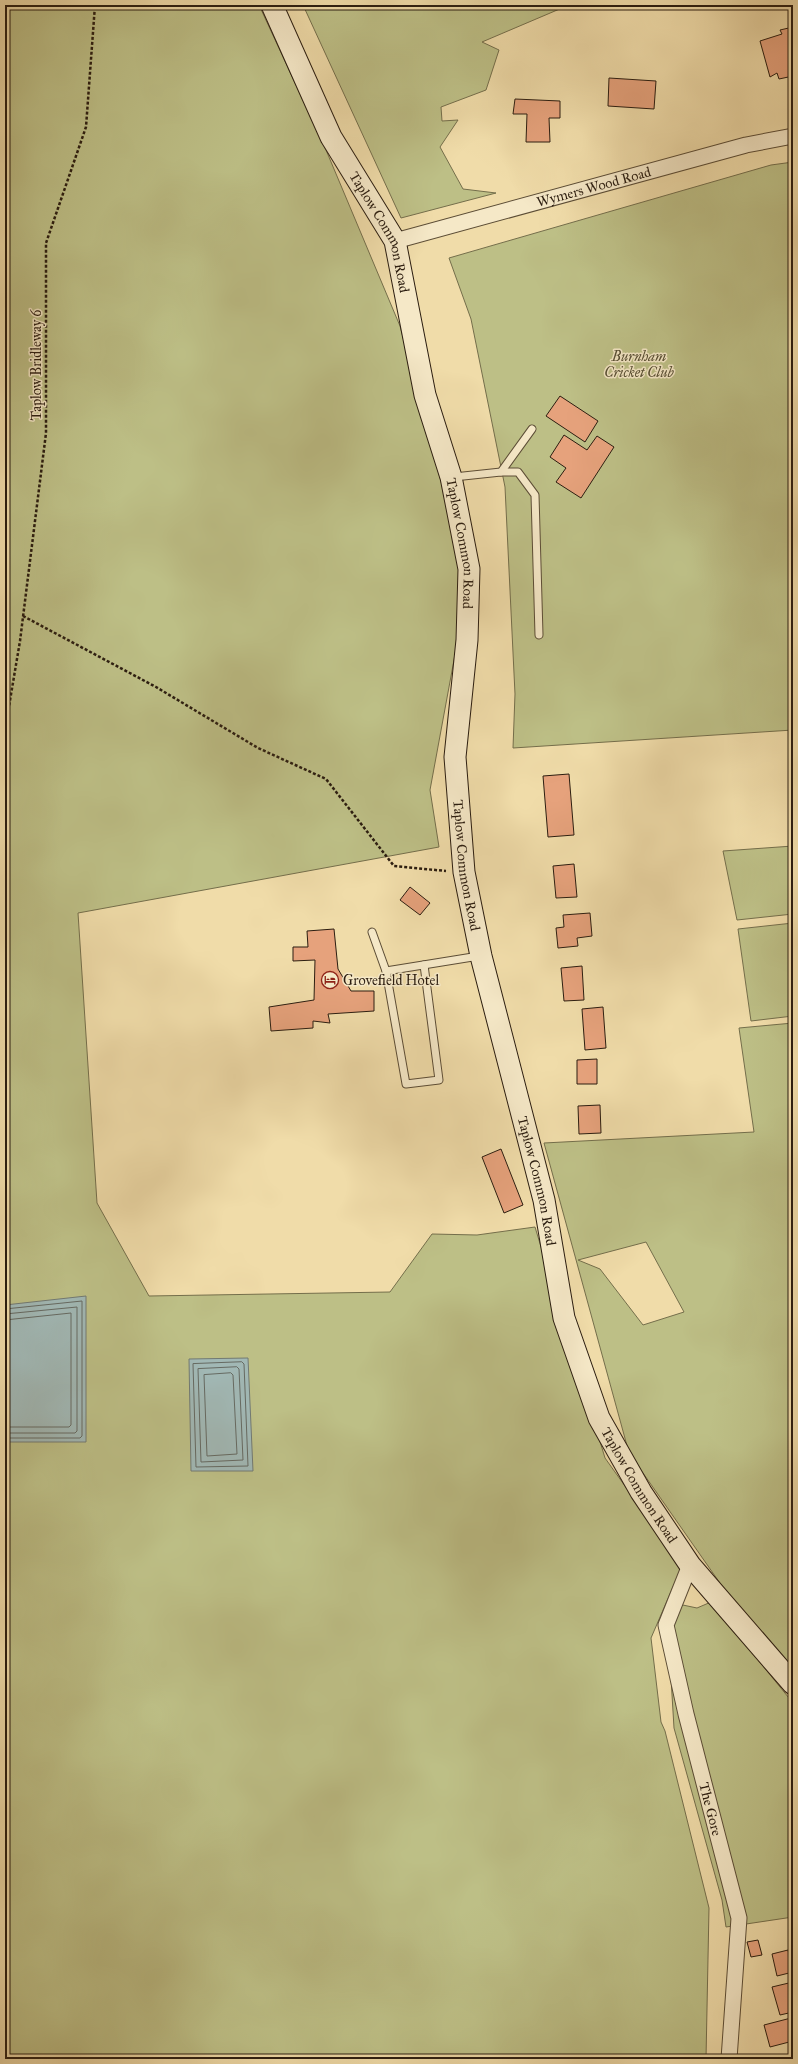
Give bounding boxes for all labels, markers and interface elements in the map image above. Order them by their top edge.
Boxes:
street label: Wymers Wood Road [535,163,653,210]
street label: Taplow Common Road [346,168,413,294]
street label: Taplow Bridleway 6 [28,309,45,421]
park label: Burnham Cricket Club [604,348,675,381]
street label: Taplow Common Road [443,477,478,609]
street label: Taplow Common Road [450,799,484,932]
hotel icon: Grovefield Hotel [320,970,340,990]
place label: Grovefield Hotel [343,972,439,989]
street label: Taplow Common Road [514,1114,560,1247]
street label: Taplow Common Road [598,1424,681,1546]
street label: The Gore [696,1780,726,1838]

